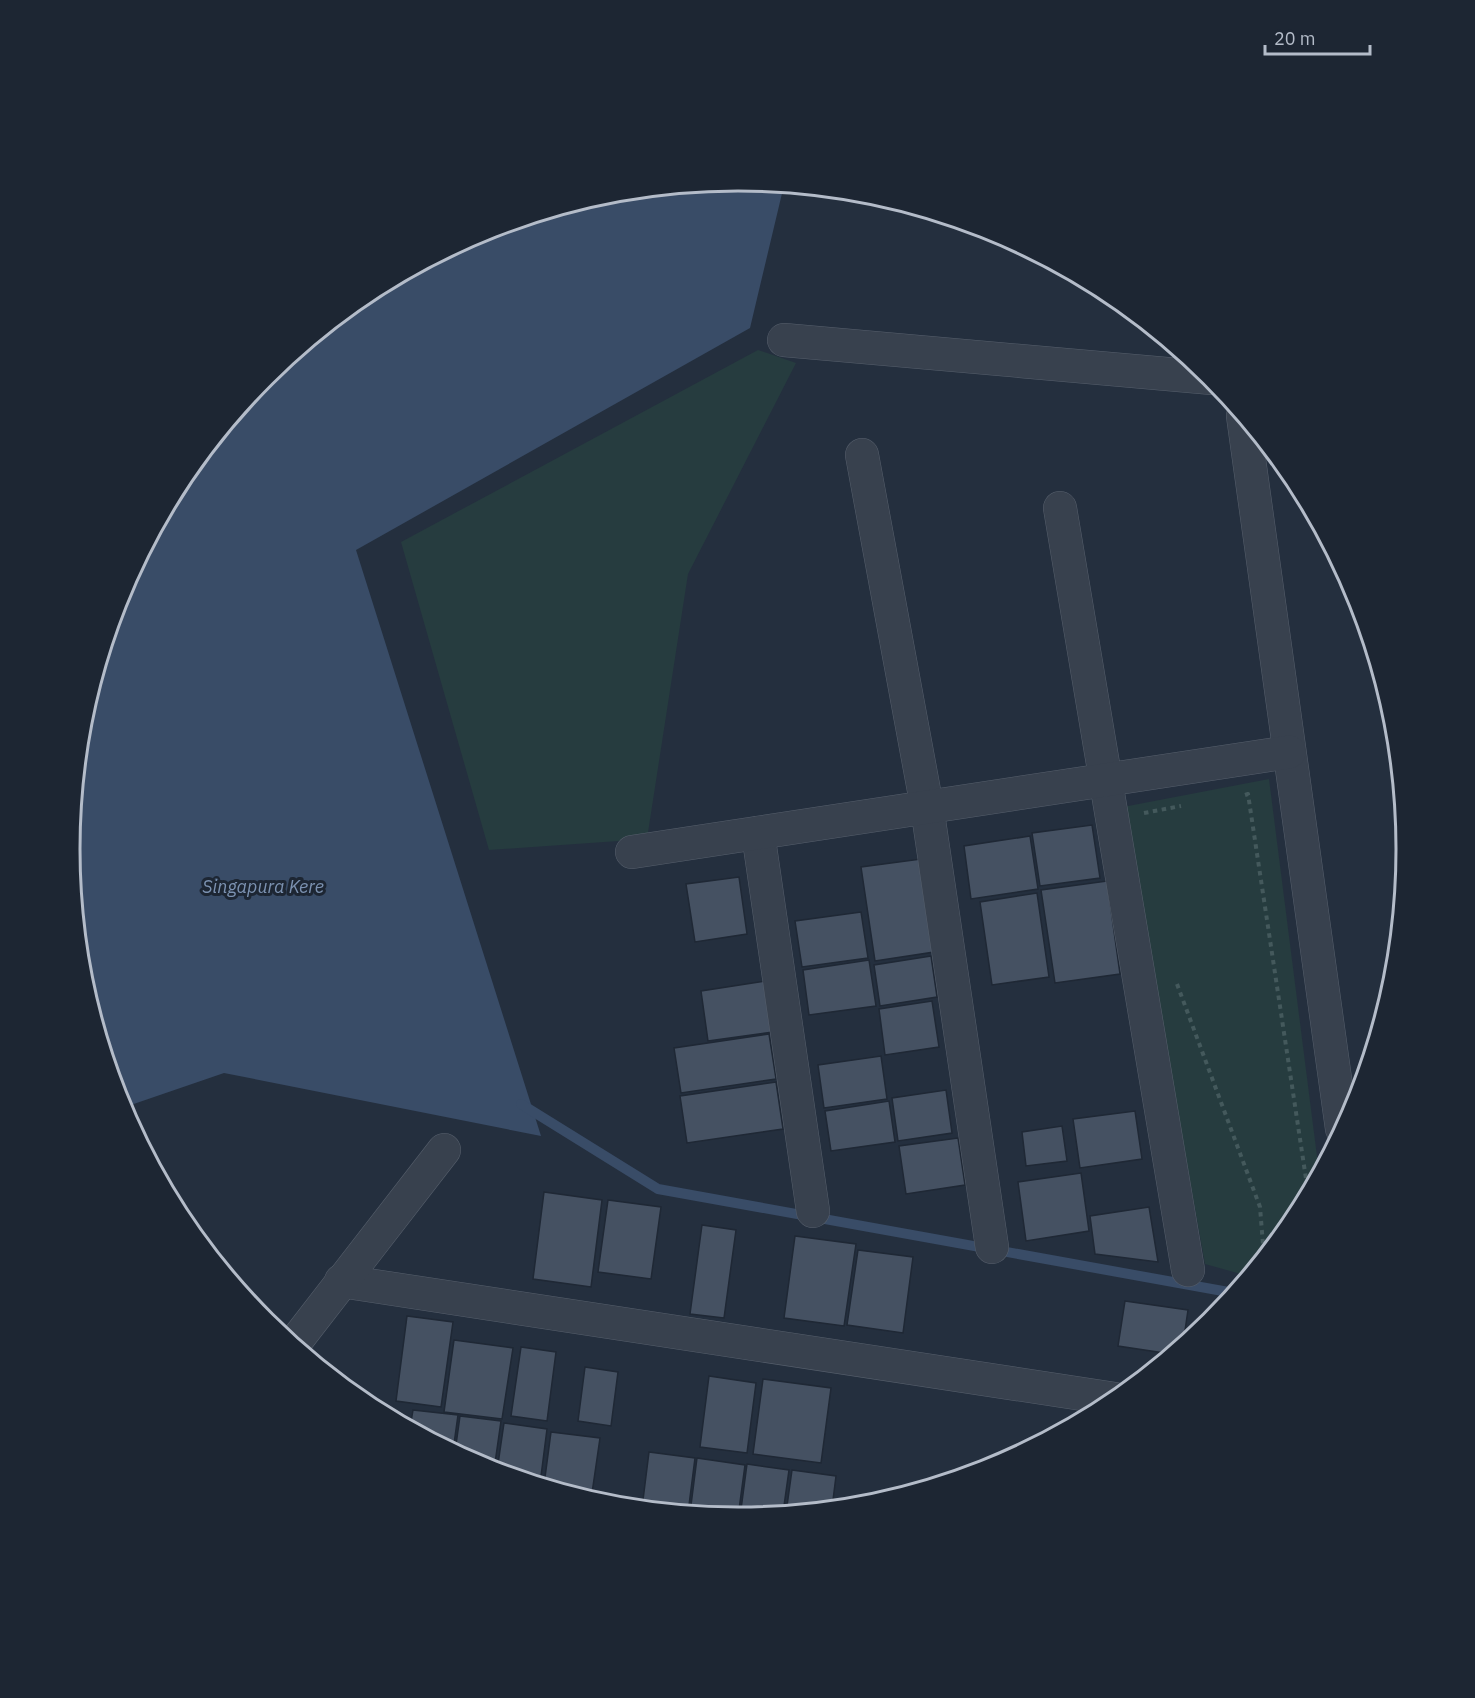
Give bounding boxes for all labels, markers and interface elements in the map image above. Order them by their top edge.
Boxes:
scale bar [1265,18,1370,56]
text: 20 m [1274,27,1316,50]
water label: Singapura Kere [202,875,324,898]

